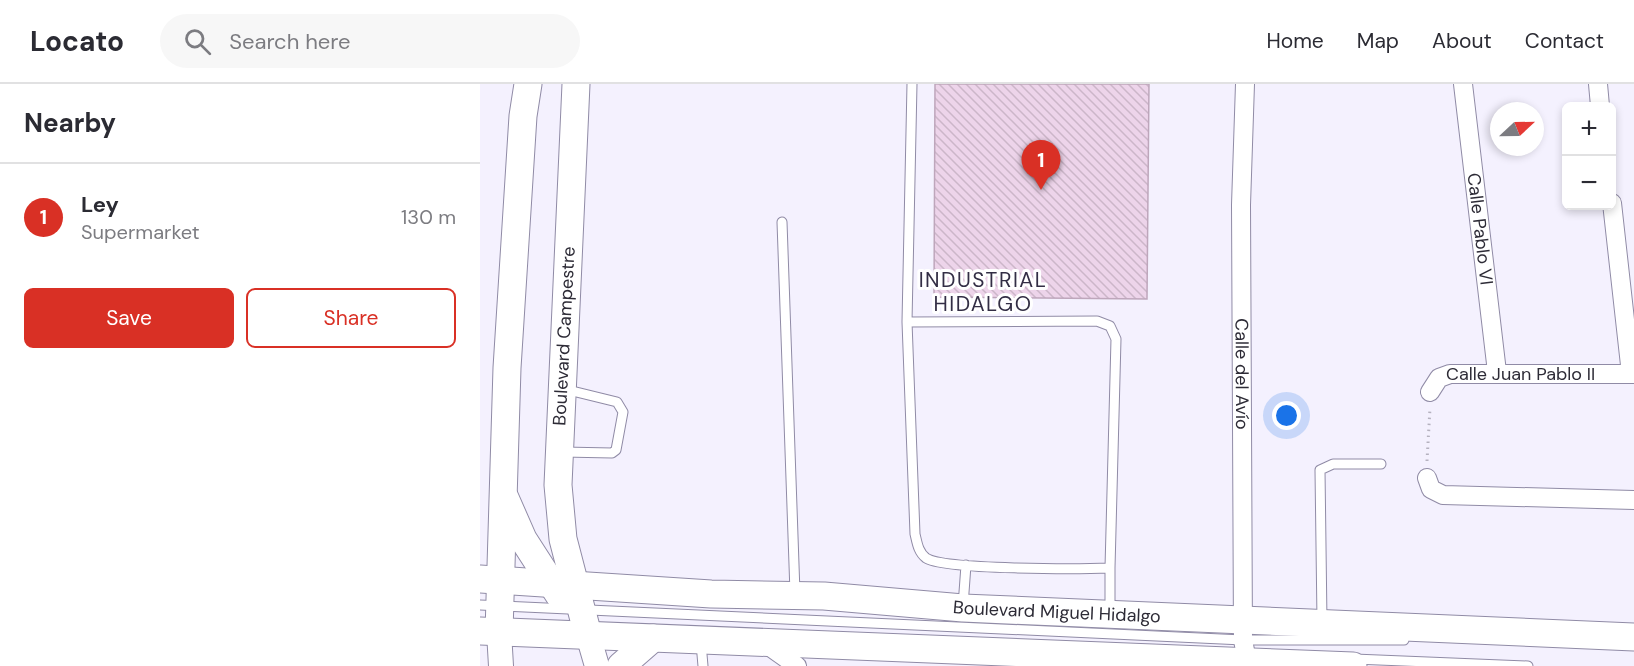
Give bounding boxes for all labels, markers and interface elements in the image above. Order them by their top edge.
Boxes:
search box [160,14,580,68]
text: Locato [30,23,124,60]
icon: search [181,25,214,58]
text: Search here [229,27,351,56]
text: Home [1266,27,1324,55]
text: Map [1357,27,1399,55]
text: About [1432,27,1492,55]
text: Contact [1525,27,1604,55]
north arrow [1490,102,1544,156]
map controls [1562,102,1616,210]
button: + [1562,102,1616,156]
text: Nearby [24,106,116,140]
pin: 1 [1022,141,1060,190]
button: − [1562,156,1616,210]
street label: Calle Pablo VI [1462,172,1499,286]
text: Ley [81,190,119,219]
text: 1 [40,204,47,230]
text: 130 m [401,204,456,230]
text: Supermarket [81,219,200,245]
street label: Boulevard Campestre [547,246,581,426]
district label: INDUSTRIAL HIDALGO [919,266,1047,318]
button: Save [24,288,234,348]
button: Share [246,288,456,348]
street label: Calle del Avío [1230,318,1254,430]
street label: Calle Juan Pablo II [1446,362,1595,386]
your location [1272,401,1301,430]
street label: Boulevard Miguel Hidalgo [952,595,1161,629]

